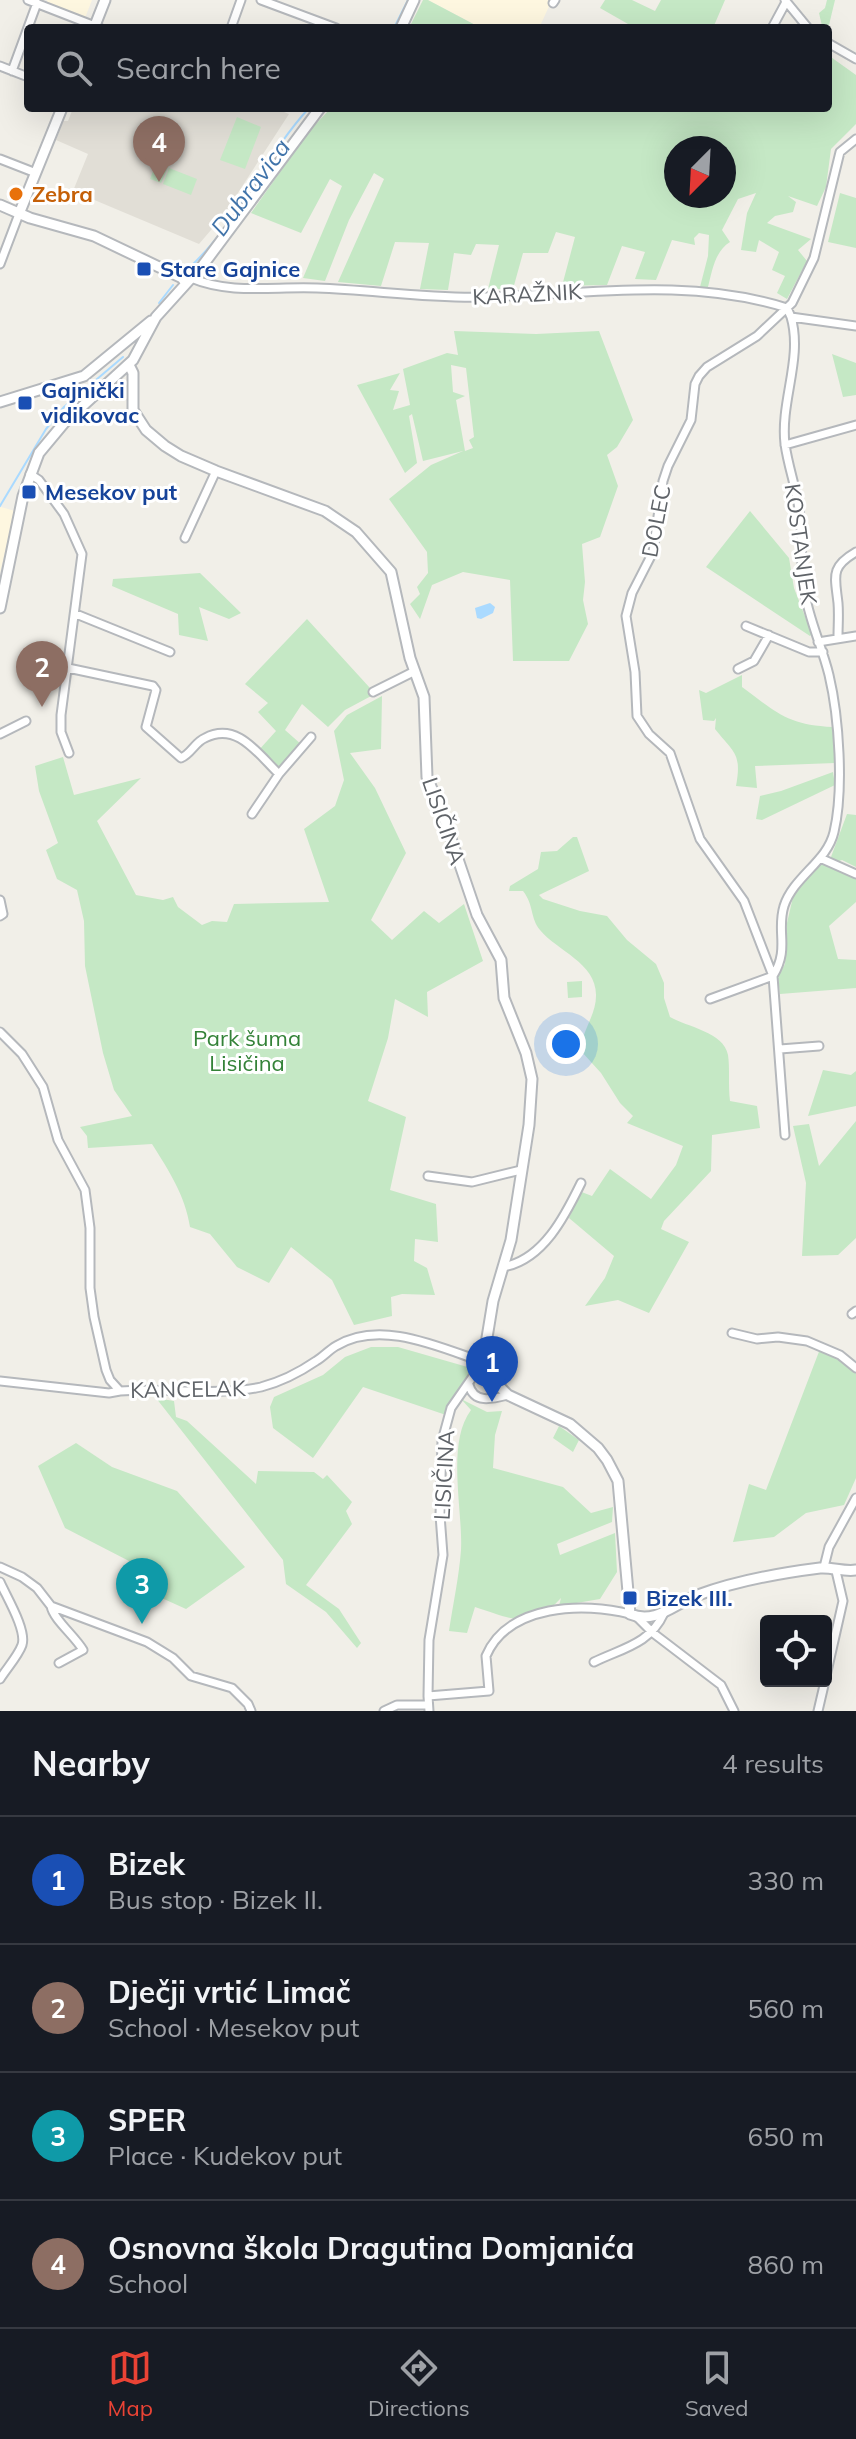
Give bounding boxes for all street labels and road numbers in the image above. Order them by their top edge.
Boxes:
street label: KARAŽNIK [472,277,584,311]
street label: DOLEC [635,482,677,560]
street label: KOSTANJEK [779,482,823,607]
street label: LISIČINA [416,774,472,868]
street label: KANCELAK [130,1374,247,1404]
street label: LISIČINA [428,1429,460,1521]

